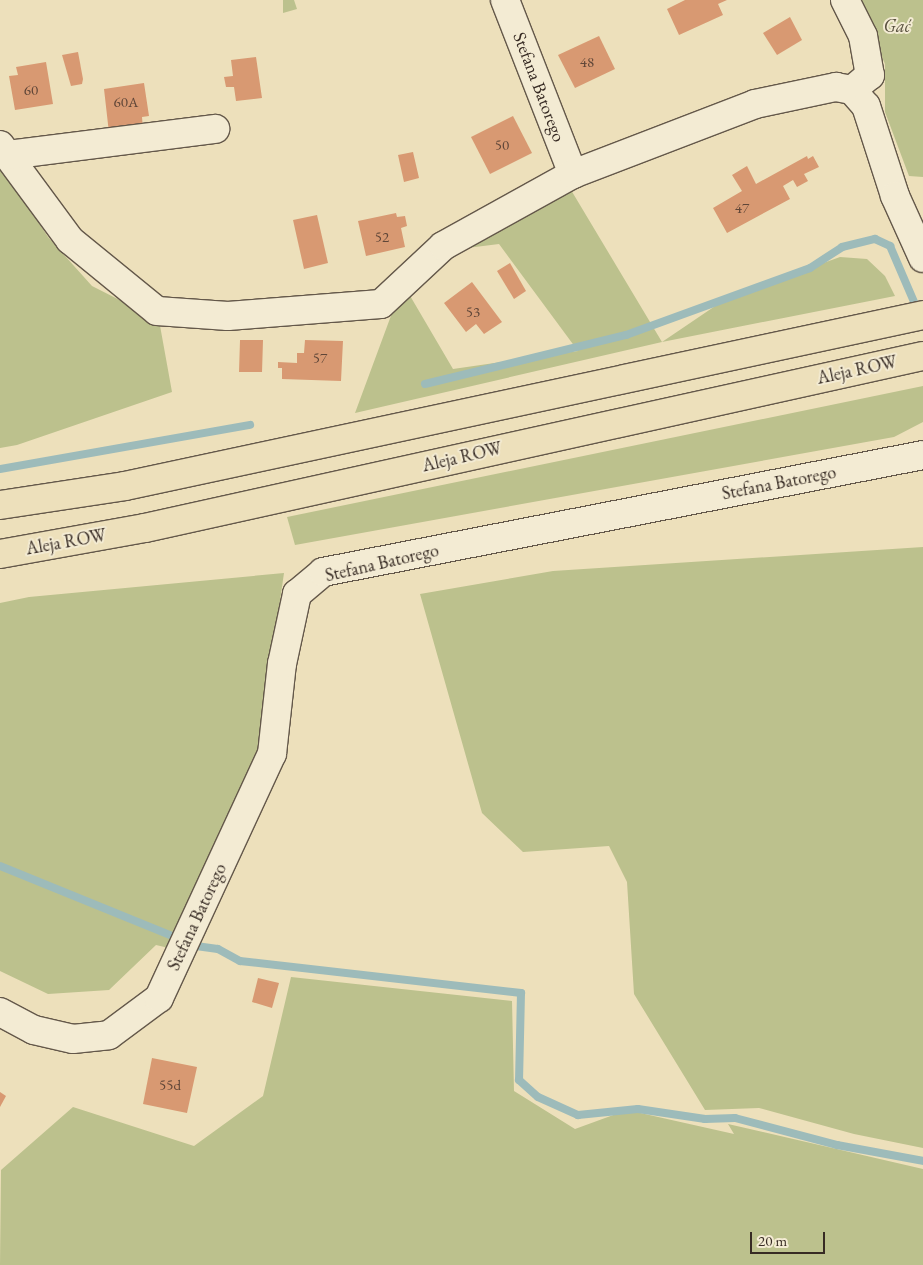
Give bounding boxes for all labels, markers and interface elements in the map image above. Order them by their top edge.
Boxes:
park label: Gać [884,15,910,37]
street label: Stefana Batorego [508,29,570,145]
house number: 48 [580,53,594,71]
house number: 60 [24,81,38,99]
house number: 60A [114,93,138,111]
house number: 50 [495,136,509,154]
house number: 47 [735,199,749,217]
house number: 52 [375,228,389,246]
house number: 53 [466,303,480,321]
house number: 57 [313,349,327,367]
street label: Aleja ROW [815,351,899,389]
street label: Aleja ROW [420,437,504,477]
street label: Stefana Batorego [720,461,838,505]
street label: Aleja ROW [24,524,108,560]
street label: Stefana Batorego [323,539,441,587]
street label: Stefana Batorego [163,860,231,974]
house number: 55d [159,1076,181,1094]
scale bar [753,1222,828,1254]
text: 20 m [758,1231,787,1250]

